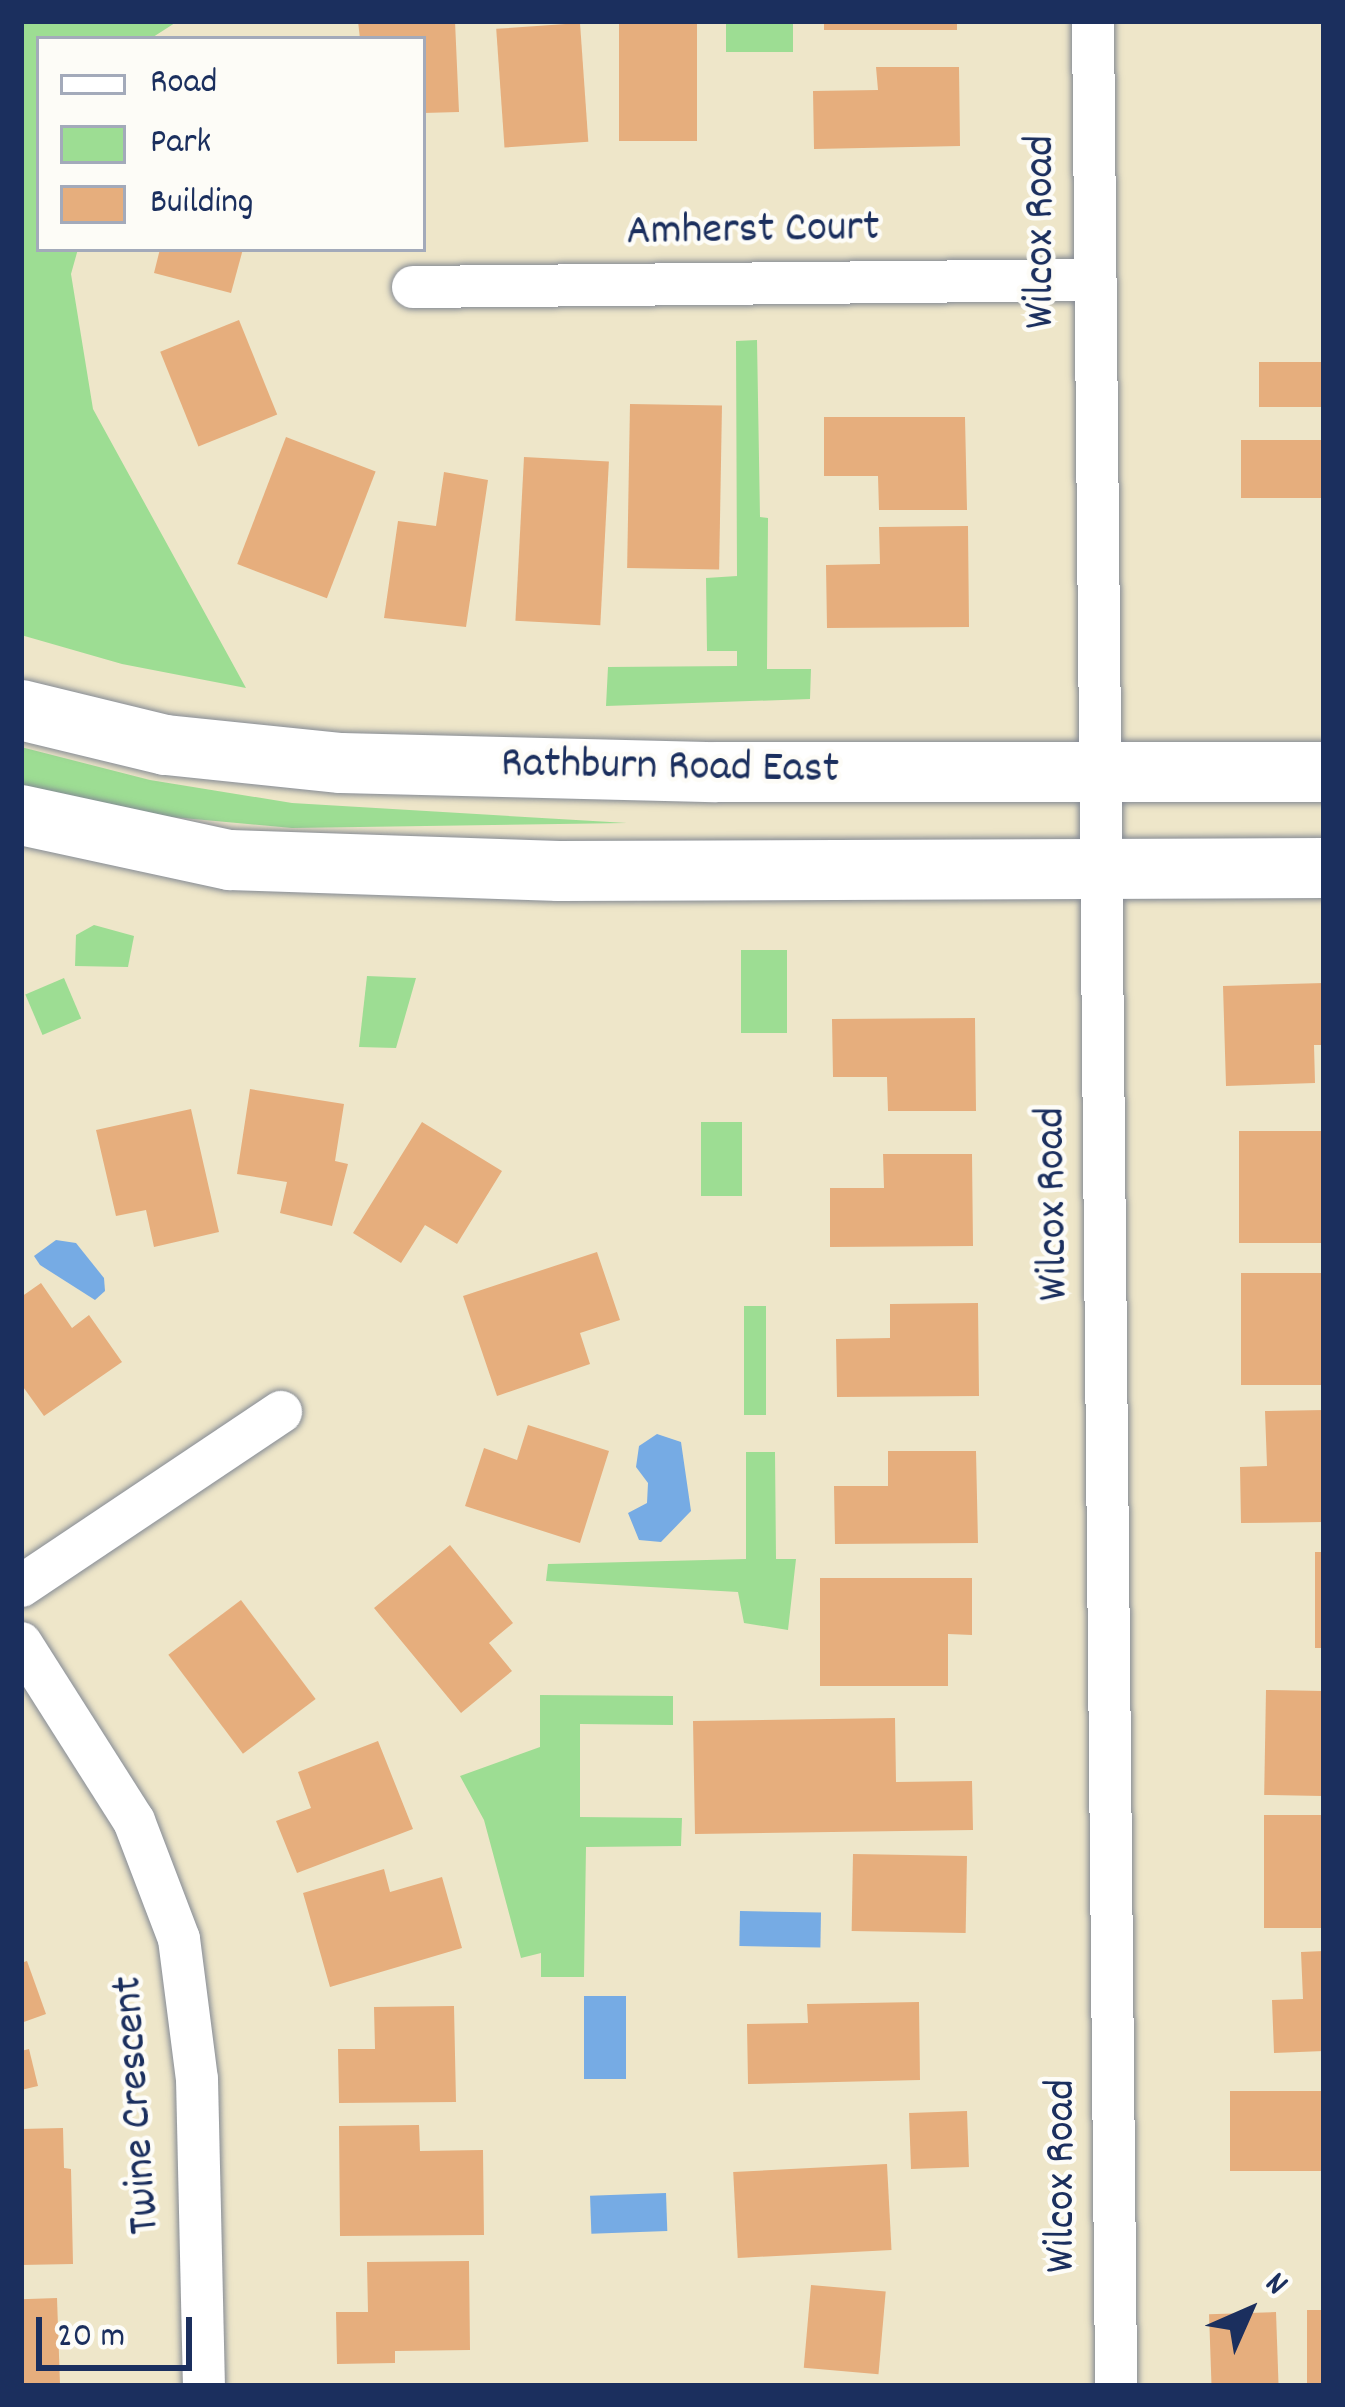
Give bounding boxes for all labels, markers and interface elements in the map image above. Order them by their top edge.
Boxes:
legend [36,36,426,252]
text: Road [150,58,217,110]
text: Park [150,118,211,170]
street label: Wilcox Road [1016,135,1070,329]
text: Building [150,178,254,230]
street label: Amherst Court [626,203,880,261]
street label: Rathburn Road East [500,739,840,799]
street label: Wilcox Road [1026,1107,1084,1301]
street label: Twine Crescent [103,1974,175,2236]
street label: Wilcox Road [1037,2079,1091,2273]
north arrow [1189,2251,1309,2371]
text: N [1252,2263,1297,2308]
scale bar [42,2293,198,2367]
text: 20 m [57,2312,125,2364]

